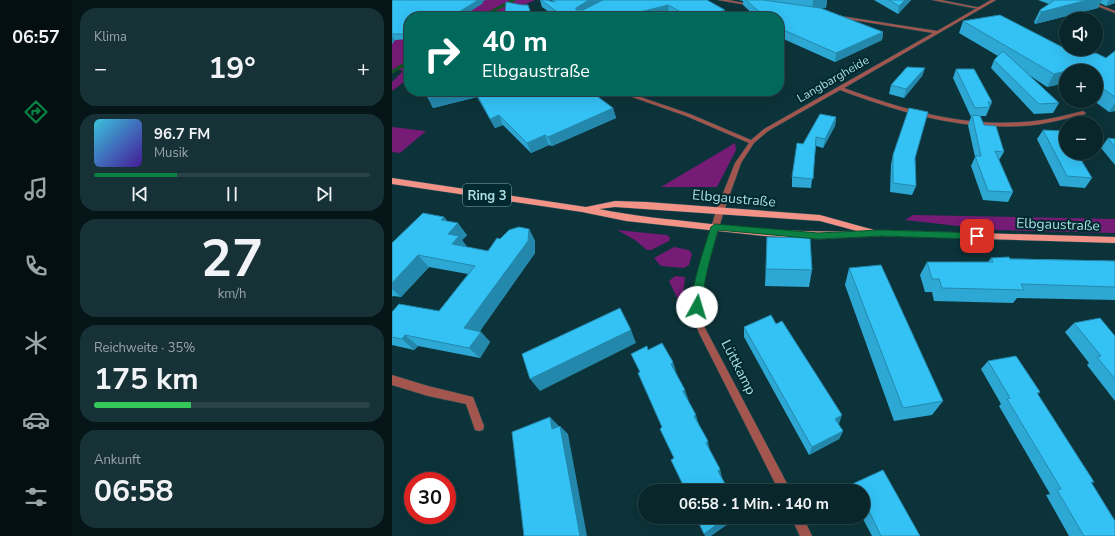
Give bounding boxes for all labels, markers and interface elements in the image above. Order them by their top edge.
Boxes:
map controls [1059,12,1103,160]
button: sound [1059,12,1103,56]
text: 40 m [482,23,548,61]
text: 06:57 [12,25,60,49]
text: Klima [94,28,127,46]
icon: right [416,28,468,80]
text: 19° [208,48,256,89]
street label: Langbargheide [794,52,872,106]
text: − [94,54,107,84]
text: + [357,54,370,84]
text: Elbgaustraße [482,59,590,83]
button: + [1059,64,1103,108]
icon: directions [22,98,50,126]
button: − [1059,116,1103,160]
text: 96.7 FM [154,124,210,144]
text: Musik [154,144,188,162]
icon: music [22,175,50,203]
icon: previous [129,183,151,205]
icon: pause [221,183,243,205]
icon: next [313,183,335,205]
road number: Ring 3 [463,184,511,206]
street label: Elbgaustraße [691,185,777,212]
street label: Elbgaustraße [1016,214,1100,235]
pin [960,219,994,253]
text: 27 [201,223,263,294]
icon: arrive [966,225,988,247]
icon: phone [22,252,50,280]
text: km/h [218,285,246,303]
position arrow [676,286,718,328]
icon: climate [22,329,50,357]
street label: Lüttkamp [717,336,761,398]
text: Reichweite · 35% [94,339,195,357]
text: 175 km [94,359,199,400]
icon: car [22,406,50,434]
text: Ankunft [94,451,141,469]
text: 06:58 [94,471,173,512]
speed limit sign: 30 [404,472,456,524]
icon: filters [22,483,50,511]
text: 06:58 · 1 Min. · 140 m [679,494,829,514]

